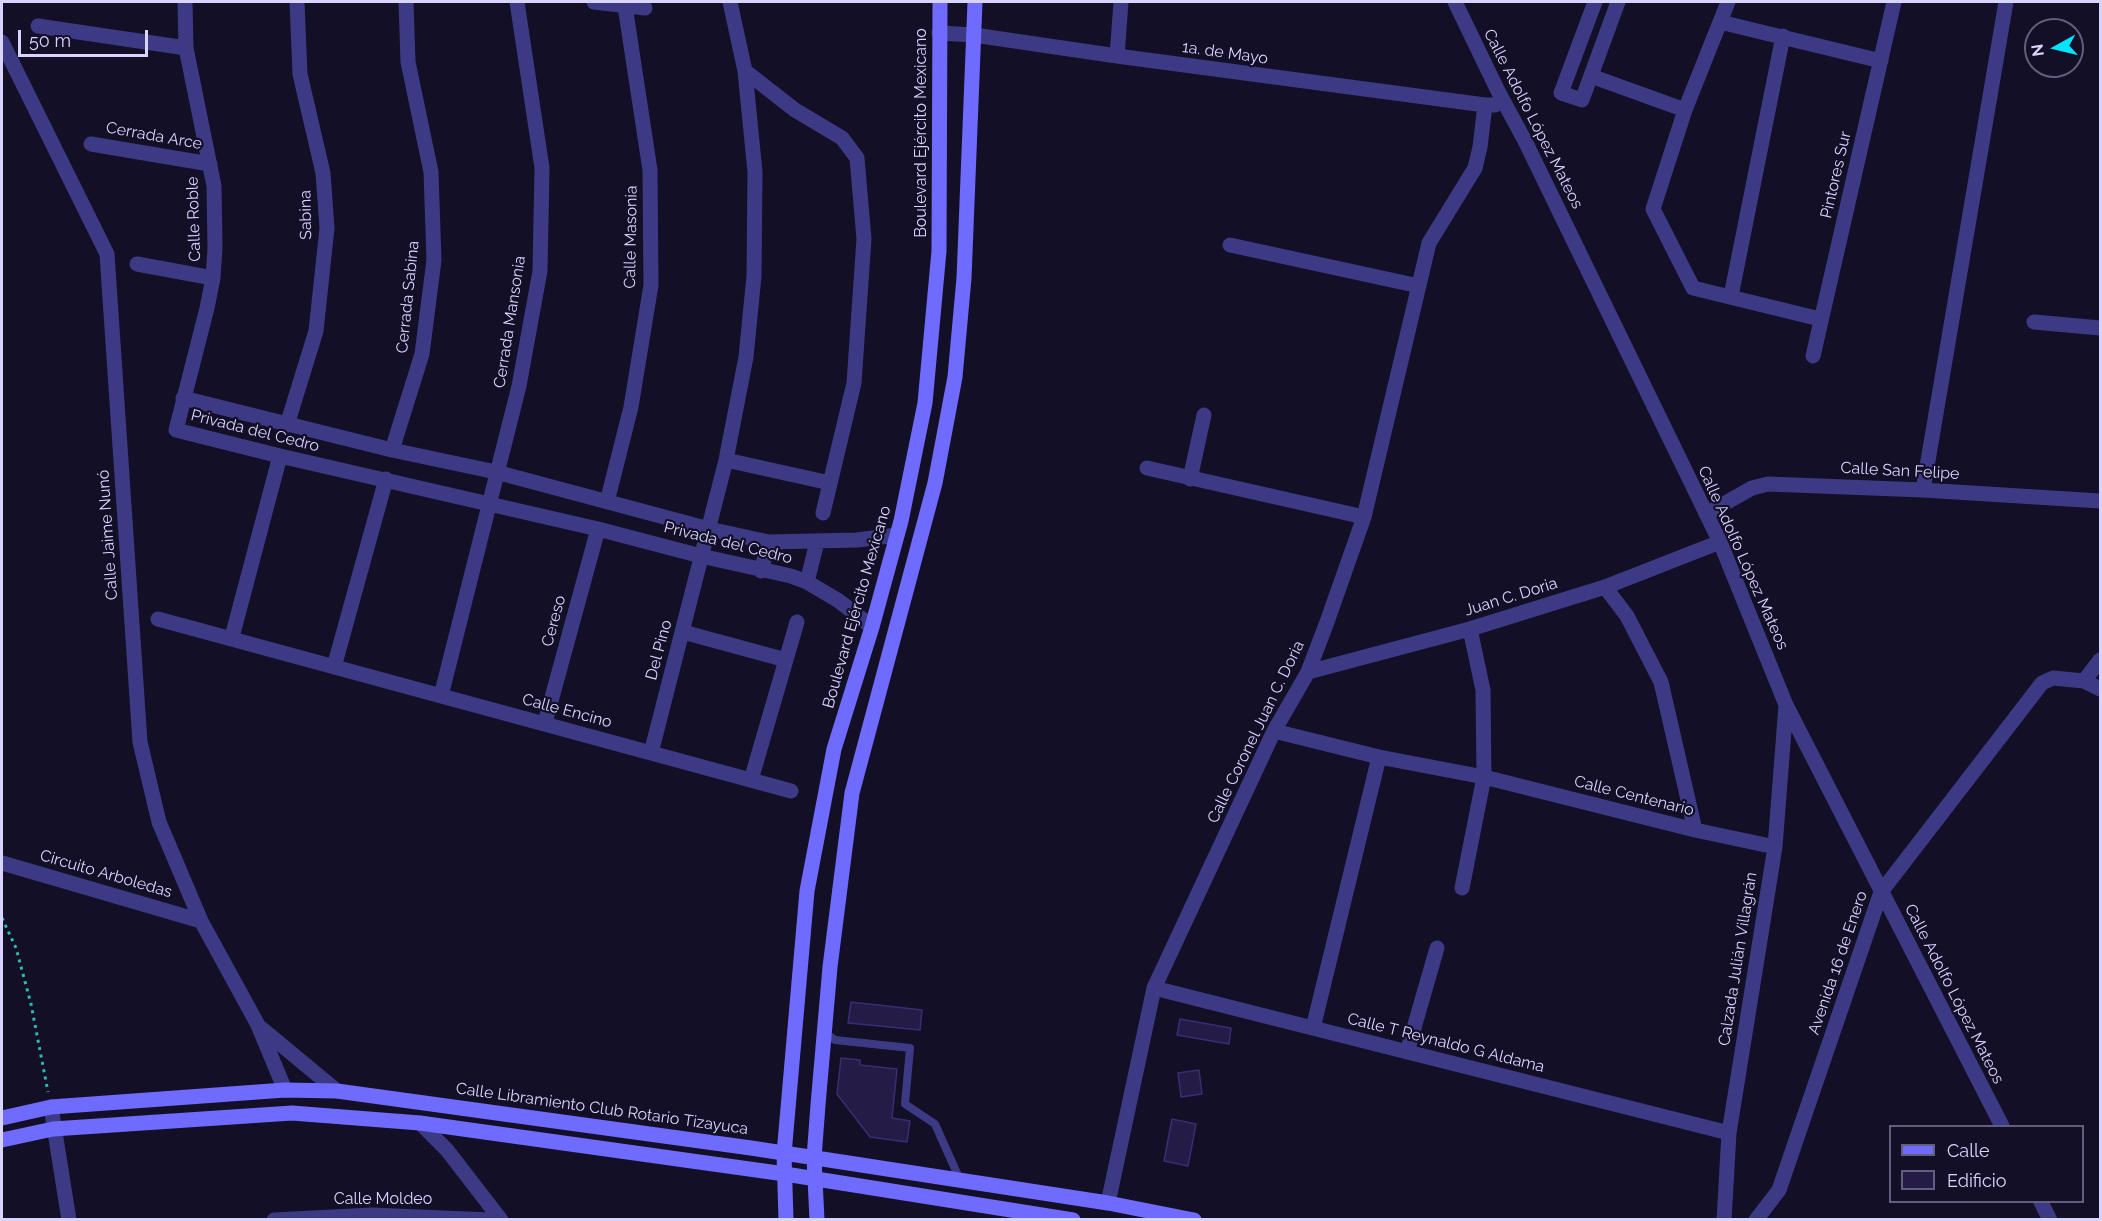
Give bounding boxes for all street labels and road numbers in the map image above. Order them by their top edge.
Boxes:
street label: Calle Adolfo López Mateos [1479,26,1587,212]
street label: Boulevard Ejército Mexicano [911,28,931,238]
street label: 1a. de Mayo [1181,37,1269,69]
street label: Cerrada Arce [104,118,204,154]
street label: Pintores Sur [1817,130,1855,220]
street label: Calle Roble [183,176,205,262]
street label: Calle Masonia [620,185,642,289]
street label: Sabina [296,190,316,240]
street label: Cerrada Sabina [393,240,423,354]
street label: Cerrada Mansonia [490,254,530,390]
street label: Privada del Cedro [189,406,321,456]
street label: Calle San Felipe [1840,458,1960,484]
street label: Calle Adolfo López Mateos [1694,463,1792,653]
street label: Calle Jaime Nunó [94,469,122,601]
street label: Boulevard Ejército Mexicano [819,504,895,710]
street label: Privada del Cedro [662,518,794,568]
street label: Juan C. Doria [1462,574,1560,620]
street label: Cereso [538,593,570,649]
street label: Del Pino [642,618,676,682]
street label: Calle Coronel Juan C. Doria [1203,638,1309,826]
street label: Calle Encino [520,690,614,732]
street label: Calle Centenario [1572,772,1696,820]
street label: Circuito Arboledas [38,846,174,902]
street label: Calzada Julián Villagrán [1715,871,1761,1047]
street label: Avenida 16 de Enero [1804,889,1872,1037]
street label: Calle Adolfo López Mateos [1900,901,2008,1087]
street label: Calle T Reynaldo G Aldama [1345,1009,1547,1077]
street label: Calle Libramiento Club Rotario Tizayuca [455,1079,749,1139]
street label: Calle Moldeo [334,1189,432,1209]

